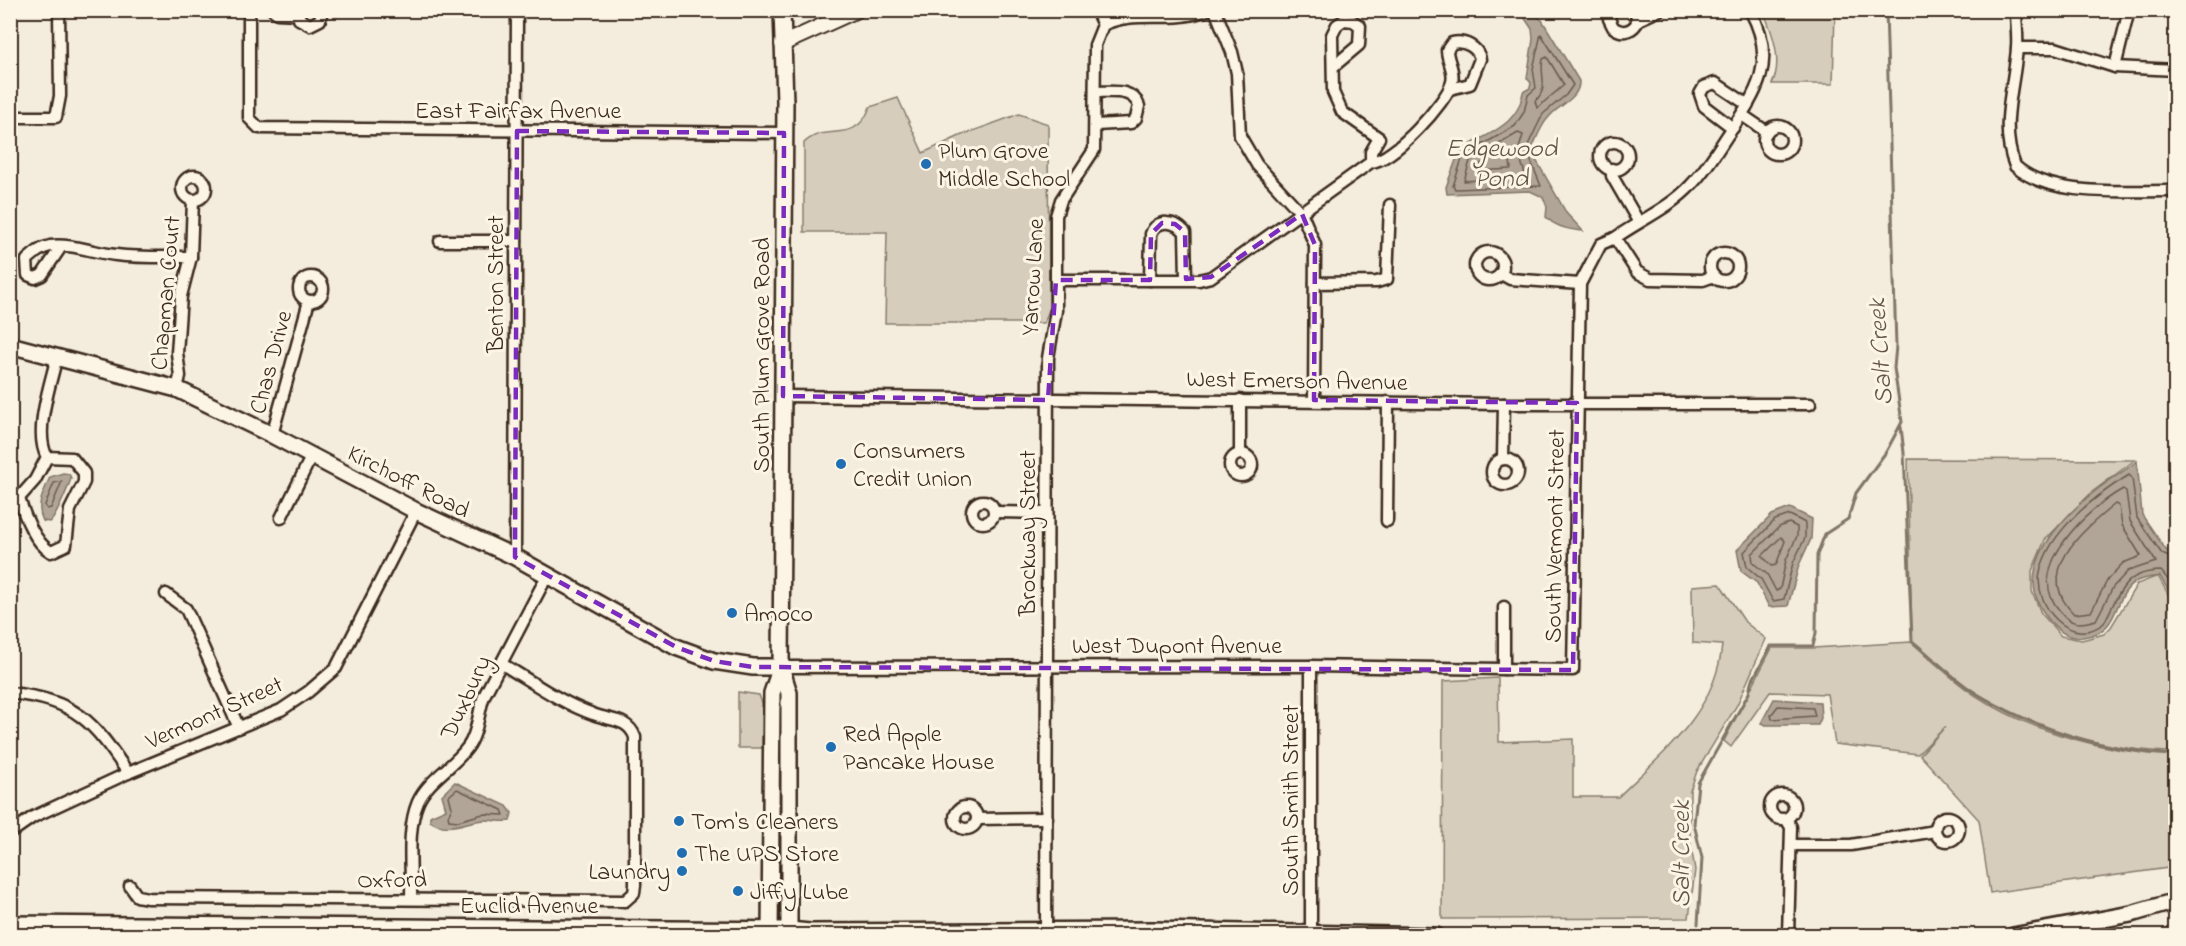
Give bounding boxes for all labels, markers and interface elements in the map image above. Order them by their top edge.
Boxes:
street label: East Fairfax Avenue [415,95,622,130]
water label: Edgewood Pond [1445,131,1558,199]
place label: Plum Grove Middle School [938,135,1070,198]
marker: Plum Grove Middle School [919,157,933,171]
street label: Chapman Court [143,215,192,372]
street label: Benton Street [480,215,515,354]
street label: Yarrow Lane [1014,217,1055,337]
street label: South Plum Grove Road [746,237,781,473]
water label: Salt Creek [1859,295,1905,407]
street label: Chas Drive [242,307,303,418]
street label: West Emerson Avenue [1186,363,1408,402]
street label: South Vermont Street [1537,429,1576,643]
place label: Consumers Credit Union [853,435,972,498]
street label: Kirchoff Road [341,437,476,529]
street label: Brockway Street [1012,450,1048,617]
marker: Consumers Credit Union [834,457,848,471]
place label: Amoco [744,598,813,633]
marker: Amoco [725,606,739,620]
street label: West Dupont Avenue [1072,630,1282,665]
street label: Duxbury [432,650,503,747]
street label: Vermont Street [140,668,289,761]
street label: South Smith Street [1275,704,1310,896]
place label: Red Apple Pancake House [843,718,994,781]
marker: Red Apple Pancake House [824,740,838,754]
water label: Salt Creek [1664,799,1702,908]
place label: Tom's Cleaners [691,806,839,841]
marker: Tom's Cleaners [672,814,686,828]
place label: The UPS Store [694,838,839,873]
marker: The UPS Store [675,846,689,860]
place label: Laundry [588,856,670,892]
street label: Oxford [357,863,428,900]
marker: Laundry [675,864,689,878]
place label: Jiffy Lube [750,876,849,912]
marker: Jiffy Lube [731,884,745,898]
street label: Euclid Avenue [460,890,598,925]

